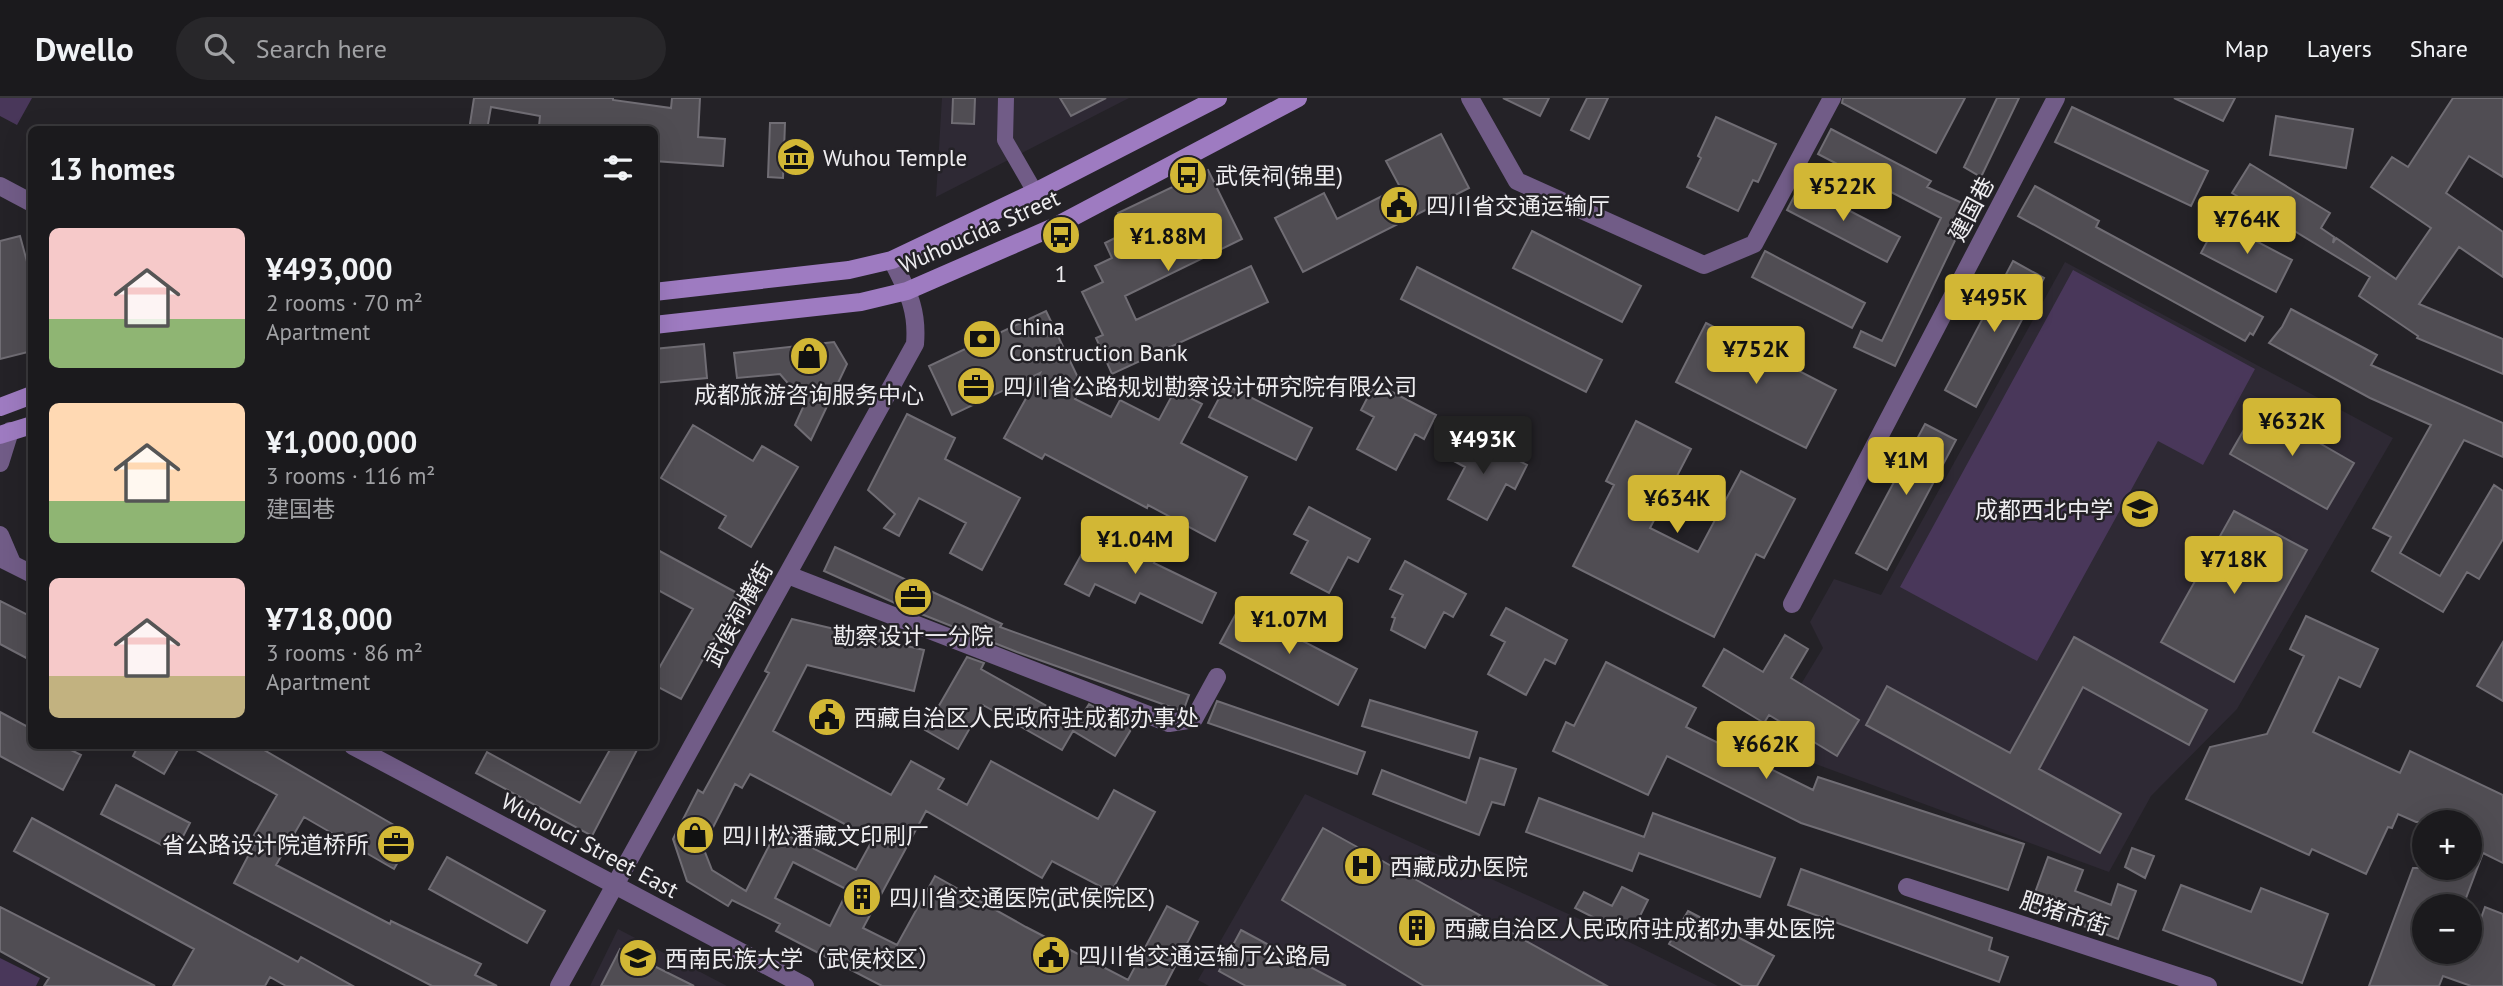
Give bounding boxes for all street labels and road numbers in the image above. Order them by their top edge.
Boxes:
street label: 建国巷 [1942,172,2000,246]
street label: Wuhoucida Street [894,182,1064,279]
street label: 武侯祠横街 [697,557,779,671]
street label: Wuhouci Street East [496,786,684,904]
street label: 肥猪市街 [2017,885,2113,941]

